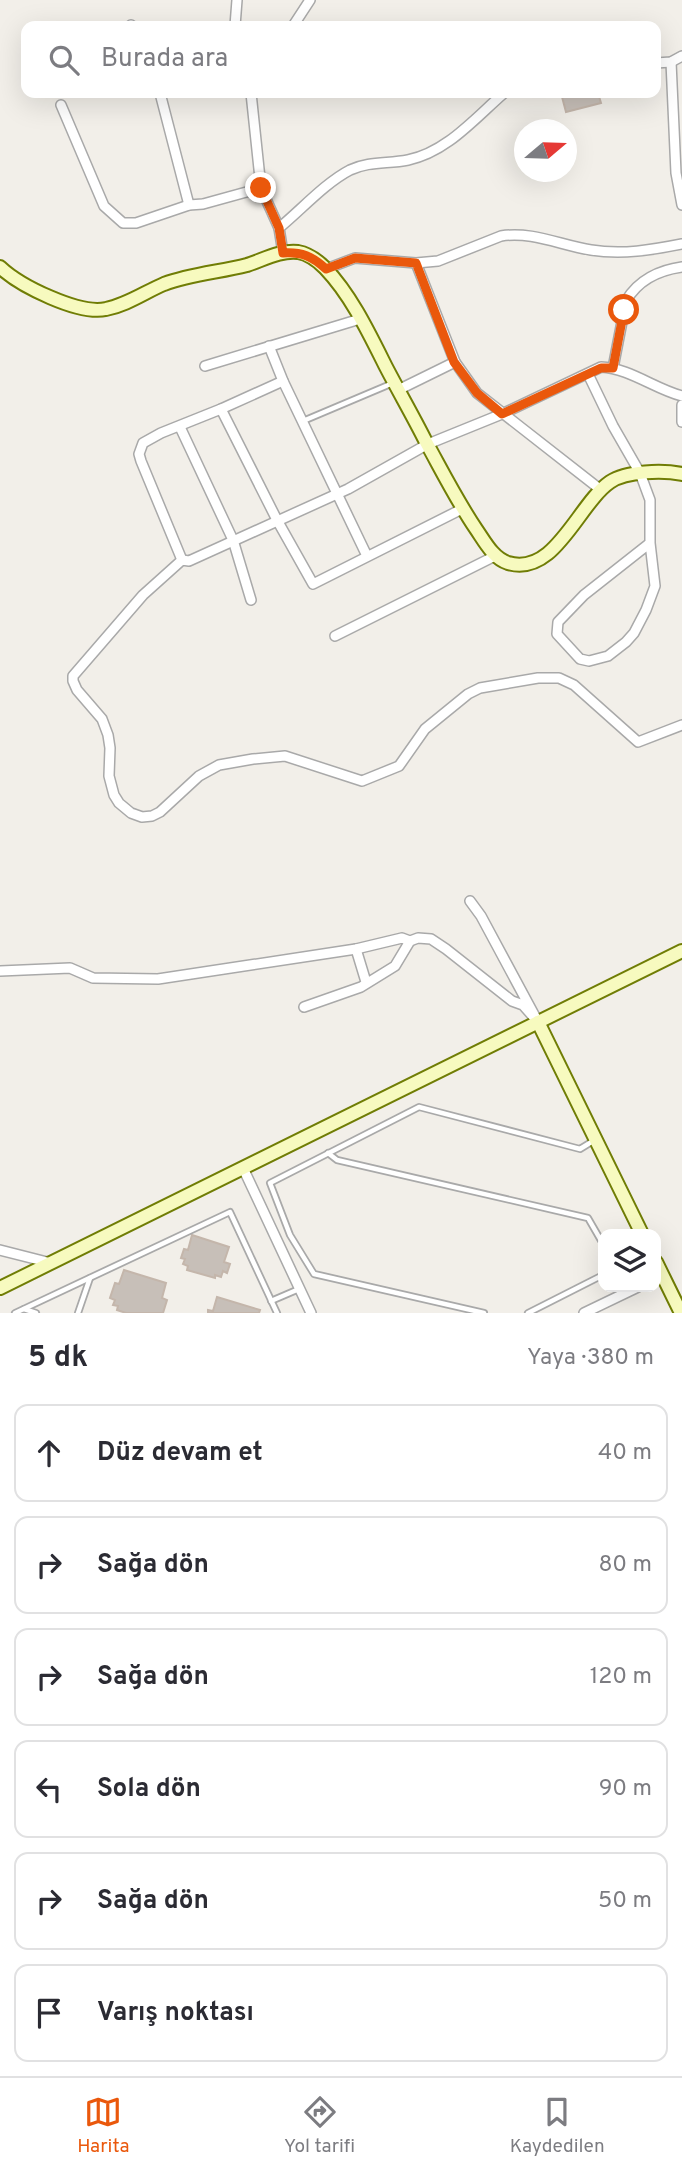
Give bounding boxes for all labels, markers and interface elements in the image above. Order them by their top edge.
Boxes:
search box [21,21,661,98]
icon: search [45,41,83,79]
text: Burada ara [101,43,228,76]
north arrow [514,119,577,182]
route end [245,172,276,203]
route start [608,294,639,325]
map controls [598,1229,661,1292]
button: layers [598,1229,661,1292]
text: 5 dk [28,1340,88,1377]
text: Yaya · 380 m [527,1344,654,1373]
icon: ahead [30,1434,68,1472]
text: Düz devam et [97,1437,263,1470]
text: 40 m [598,1439,652,1468]
icon: right [30,1546,68,1584]
text: Sağa dön [97,1549,209,1582]
text: 80 m [599,1551,652,1580]
icon: right [30,1658,68,1696]
text: Sağa dön [97,1661,209,1694]
text: 120 m [590,1663,652,1692]
icon: left [30,1770,68,1808]
text: Sola dön [97,1773,201,1806]
text: 90 m [599,1775,652,1804]
icon: right [30,1882,68,1920]
text: Sağa dön [97,1885,209,1918]
text: 50 m [598,1887,652,1916]
icon: arrive [30,1994,68,2032]
text: Varış noktası [97,1997,254,2030]
tab: Harita [77,2093,129,2159]
tab: Yol tarifi [284,2093,355,2159]
tab: Kaydedilen [510,2093,605,2159]

